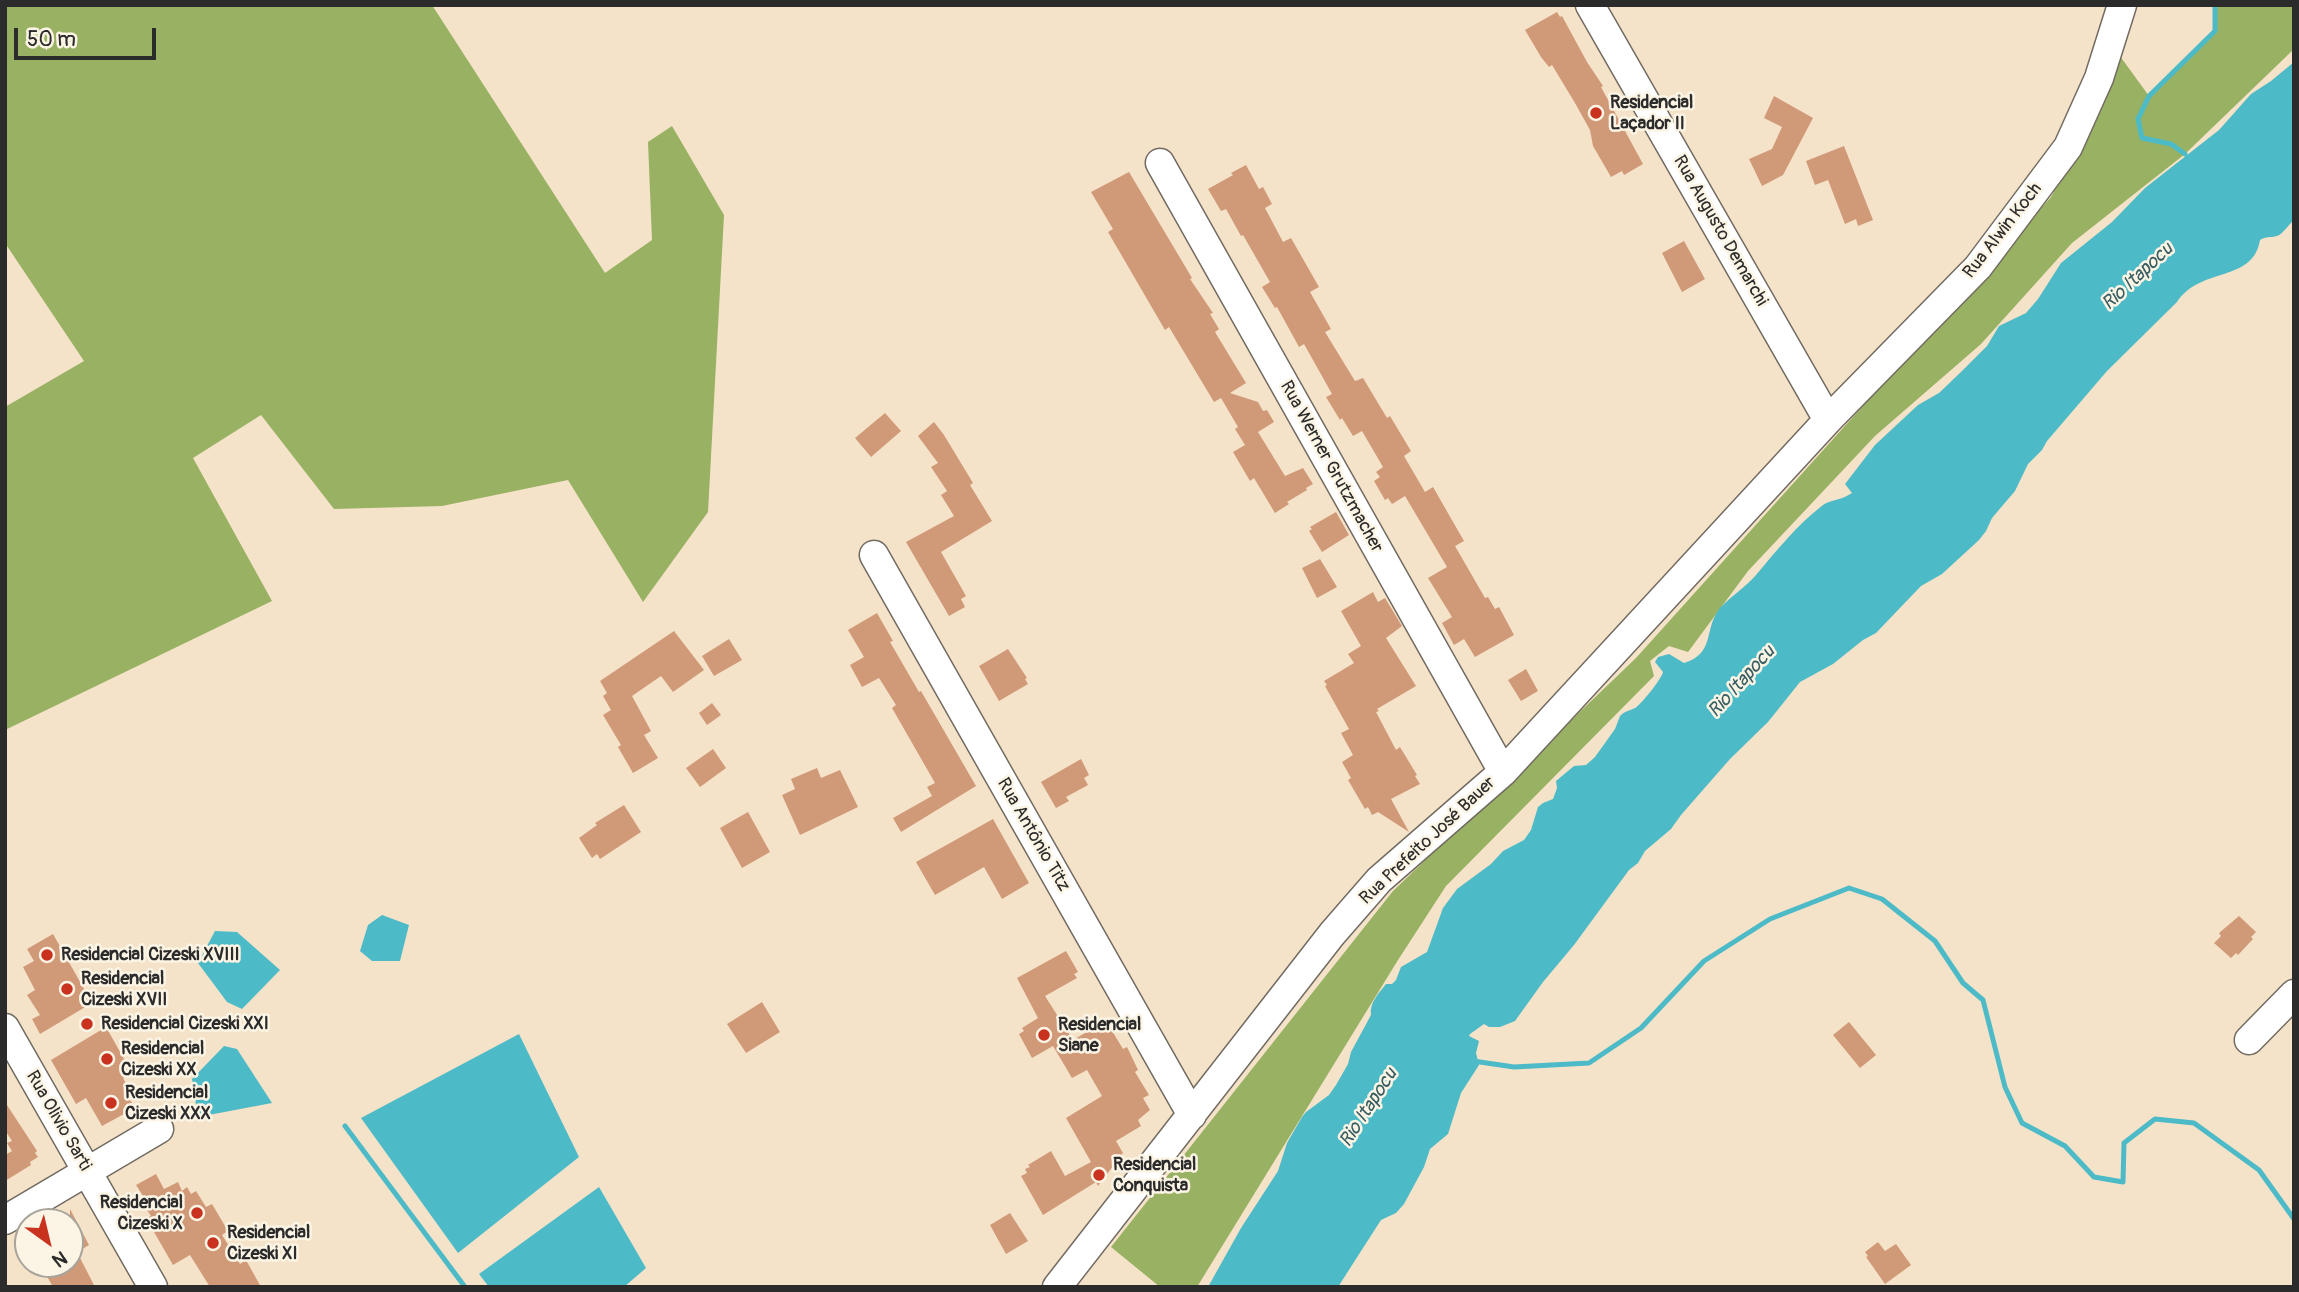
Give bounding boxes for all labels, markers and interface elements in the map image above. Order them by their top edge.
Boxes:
scale bar [18,14,159,58]
text: 50 m [27,26,76,53]
place label: Residencial Laçador II [1610,92,1693,134]
marker: Residencial Laçador II [1588,105,1604,121]
street label: Rua Augusto Demarchi [1668,152,1772,310]
street label: Rua Alwin Koch [1959,179,2047,283]
water label: Rio Itapocu [2098,238,2178,316]
street label: Rua Werner Grutzmacher [1275,377,1387,557]
water label: Rio Itapocu [1704,641,1780,723]
street label: Rua Prefeito José Bauer [1356,772,1500,910]
street label: Rua Antônio Titz [992,774,1074,896]
place label: Residencial Cizeski XVIII [61,944,240,966]
marker: Residencial Cizeski XVIII [39,947,55,963]
place label: Residencial Cizeski XVII [81,968,167,1010]
marker: Residencial Cizeski XVII [59,981,75,997]
place label: Residencial Cizeski XXI [101,1013,269,1035]
place label: Residencial Siane [1058,1014,1141,1056]
marker: Residencial Cizeski XXI [79,1016,95,1032]
marker: Residencial Siane [1036,1027,1052,1043]
place label: Residencial Cizeski XX [121,1038,204,1080]
marker: Residencial Cizeski XX [99,1051,115,1067]
water label: Rio Itapocu [1335,1064,1403,1152]
street label: Rua Olivio Sarti [21,1067,95,1175]
place label: Residencial Cizeski XXX [125,1082,211,1124]
marker: Residencial Cizeski XXX [103,1095,119,1111]
place label: Residencial Conquista [1113,1154,1196,1196]
marker: Residencial Conquista [1091,1167,1107,1183]
place label: Residencial Cizeski X [100,1192,183,1234]
marker: Residencial Cizeski X [189,1205,205,1221]
north arrow [14,1208,84,1278]
place label: Residencial Cizeski XI [227,1222,310,1264]
marker: Residencial Cizeski XI [205,1235,221,1251]
text: N [48,1245,72,1272]

